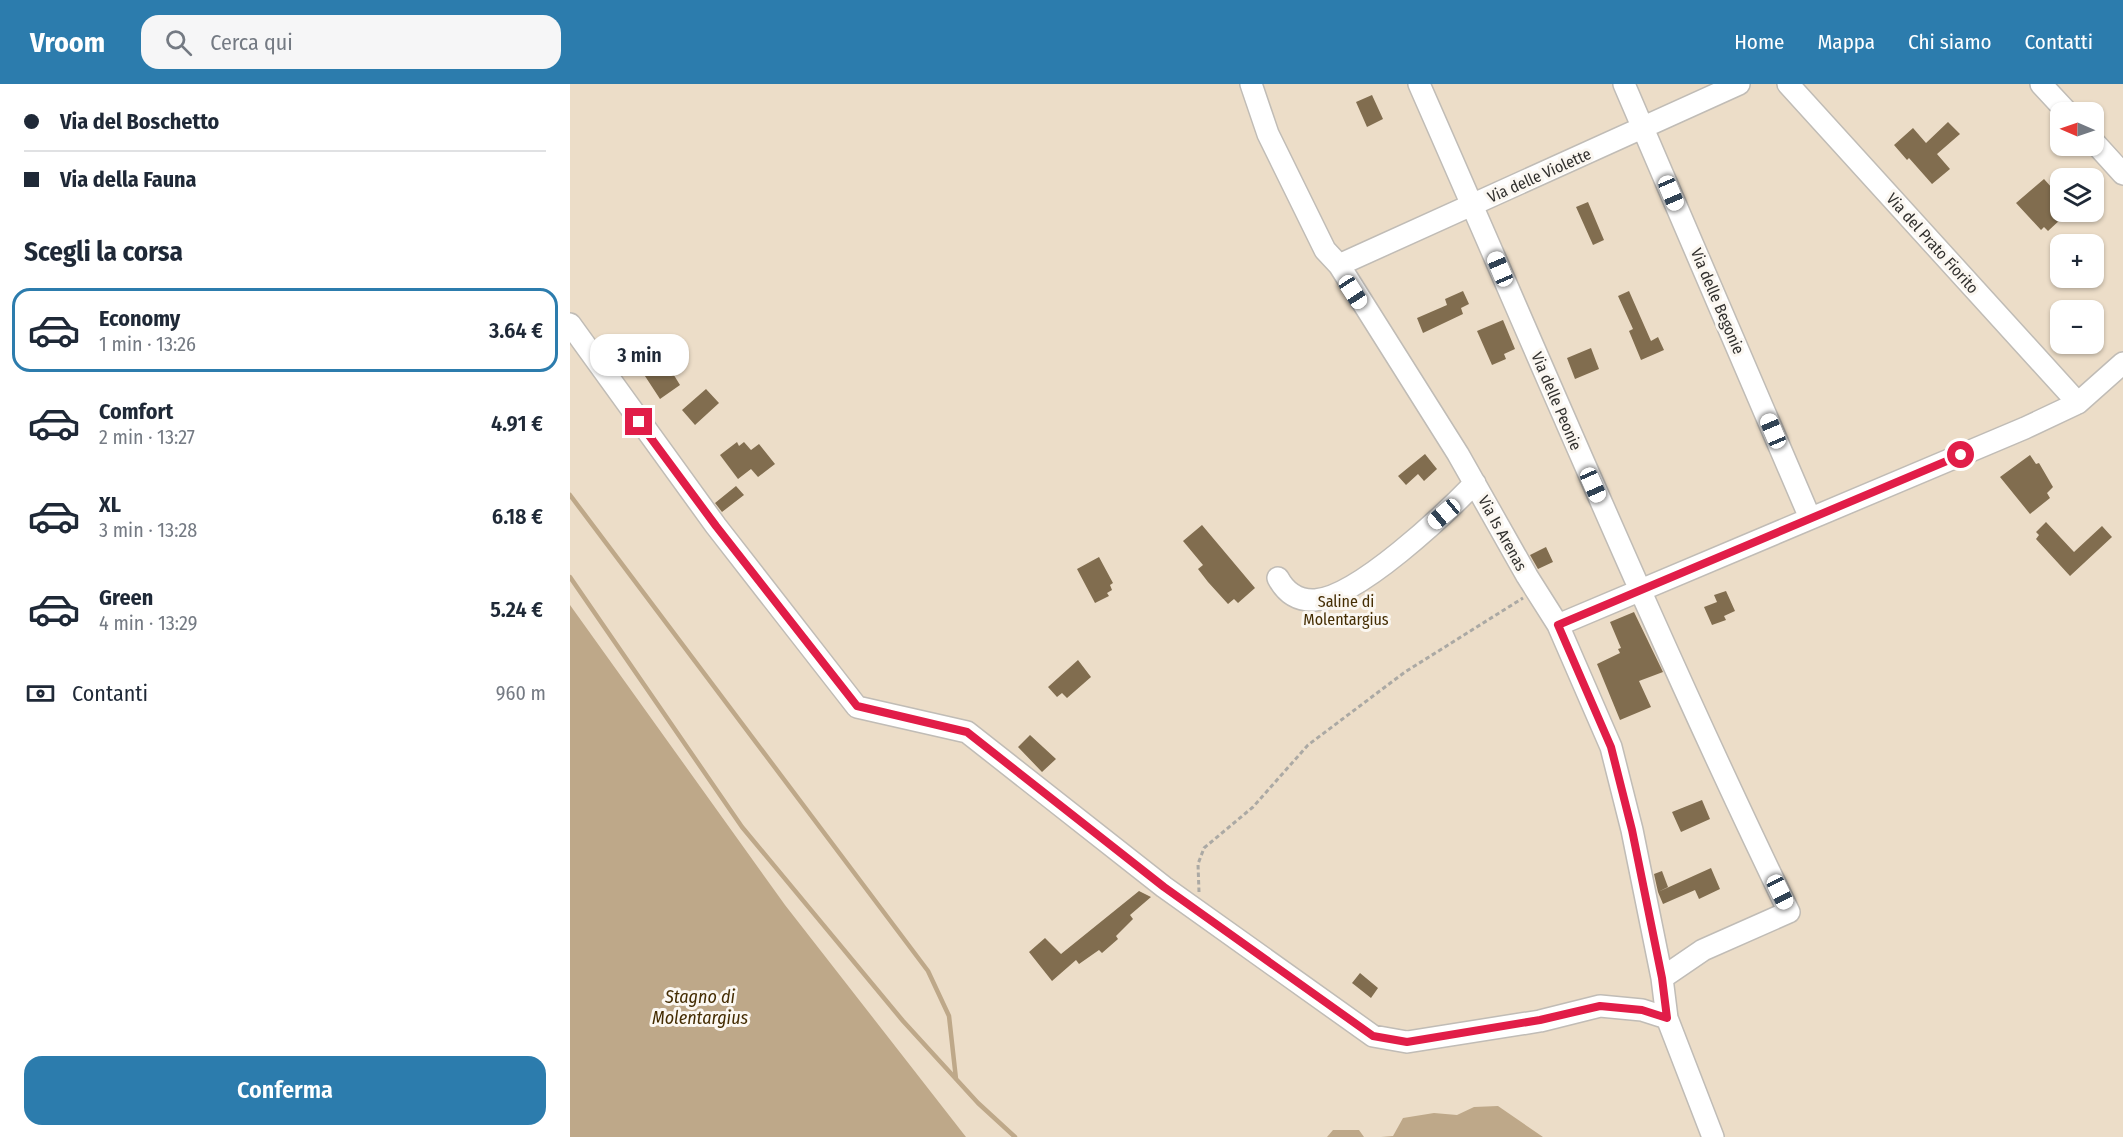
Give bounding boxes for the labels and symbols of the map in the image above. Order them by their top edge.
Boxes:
north arrow [2050,102,2104,156]
street label: Via delle Violette [1485,144,1594,207]
car [1656,173,1686,213]
street label: Via del Prato Fiorito [1883,189,1983,297]
street label: Via delle Begonie [1687,245,1748,357]
car [1485,249,1515,289]
car [1336,272,1370,312]
callout: 3 min [590,335,688,377]
street label: Via delle Peonie [1527,349,1586,453]
route end [625,408,652,435]
car [1758,411,1788,451]
route start [1947,441,1974,468]
car [1577,465,1609,505]
street label: Via Is Arenas [1474,492,1531,574]
car [1424,496,1464,532]
park label: Saline di Molentargius [1303,592,1389,629]
car [1764,872,1796,912]
water label: Stagno di Molentargius [652,986,748,1029]

